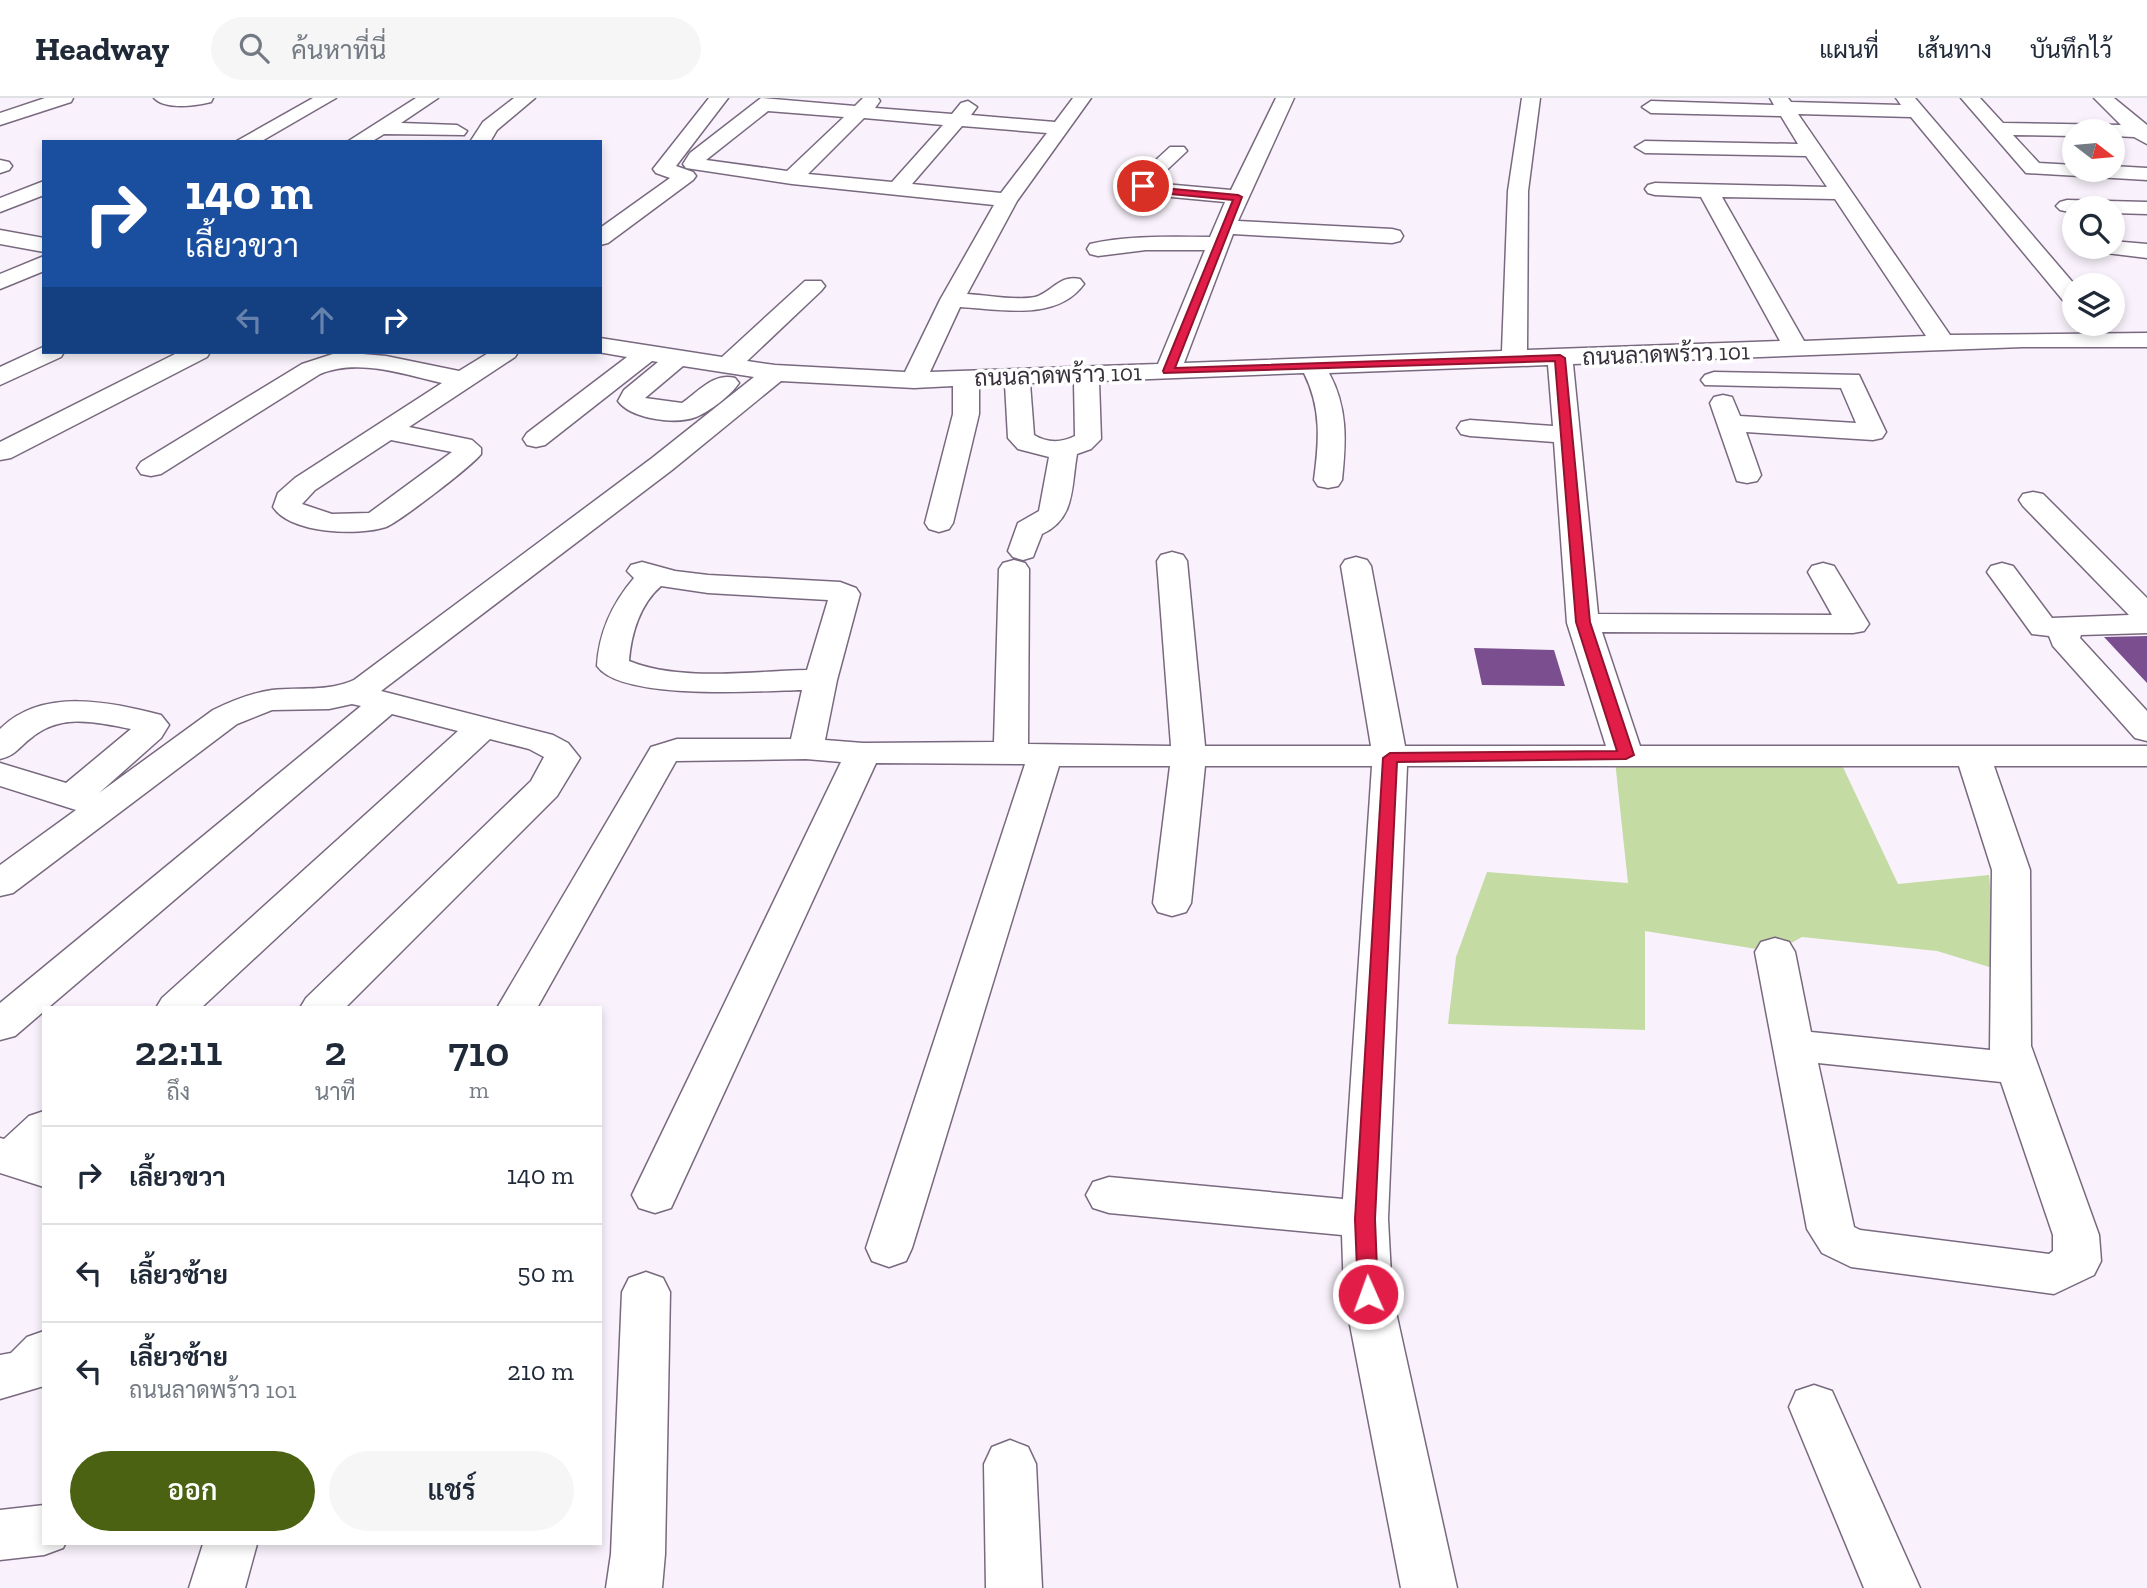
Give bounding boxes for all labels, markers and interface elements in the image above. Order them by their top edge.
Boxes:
search box [211,17,701,80]
text: Headway [35,29,169,68]
icon: search [235,29,273,67]
text: ค้นหาที่นี่ [291,34,386,66]
text: แผนที่ [1819,35,1879,64]
text: เส้นทาง [1917,35,1992,64]
text: บันทึกไว้ [2030,35,2112,64]
north arrow [2062,119,2124,182]
map controls [2062,119,2125,336]
pin [1113,156,1173,216]
text: 140 m [185,163,313,222]
icon: arrive [1124,167,1162,205]
icon: right [70,168,161,259]
button: search [2062,196,2125,259]
text: เลี้ยวขวา [185,227,299,265]
button: layers [2062,273,2125,336]
icon: left [230,301,268,339]
icon: ahead [303,301,341,339]
icon: right [376,301,414,339]
street label: ถนนลาดพร้าว 101 [1582,336,1750,371]
street label: ถนนลาดพร้าว 101 [974,357,1142,392]
text: 22:11 [134,1025,222,1076]
text: 2 [324,1025,346,1076]
text: 710 [448,1026,509,1077]
text: m [469,1076,489,1104]
text: ถึง [166,1078,190,1106]
text: นาที [315,1078,356,1106]
icon: right [70,1156,108,1194]
text: 140 m [507,1159,574,1191]
text: เลี้ยวขวา [129,1161,226,1193]
icon: left [70,1254,108,1292]
text: 50 m [517,1257,574,1289]
position arrow [1331,1257,1405,1331]
text: เลี้ยวซ้าย [129,1259,228,1291]
text: เลี้ยวซ้าย [129,1341,228,1373]
icon: left [70,1352,108,1390]
text: 210 m [507,1355,574,1387]
text: ถนนลาดพร้าว 101 [129,1376,297,1404]
button: ออก [70,1451,315,1531]
button: แชร์ [329,1451,574,1531]

